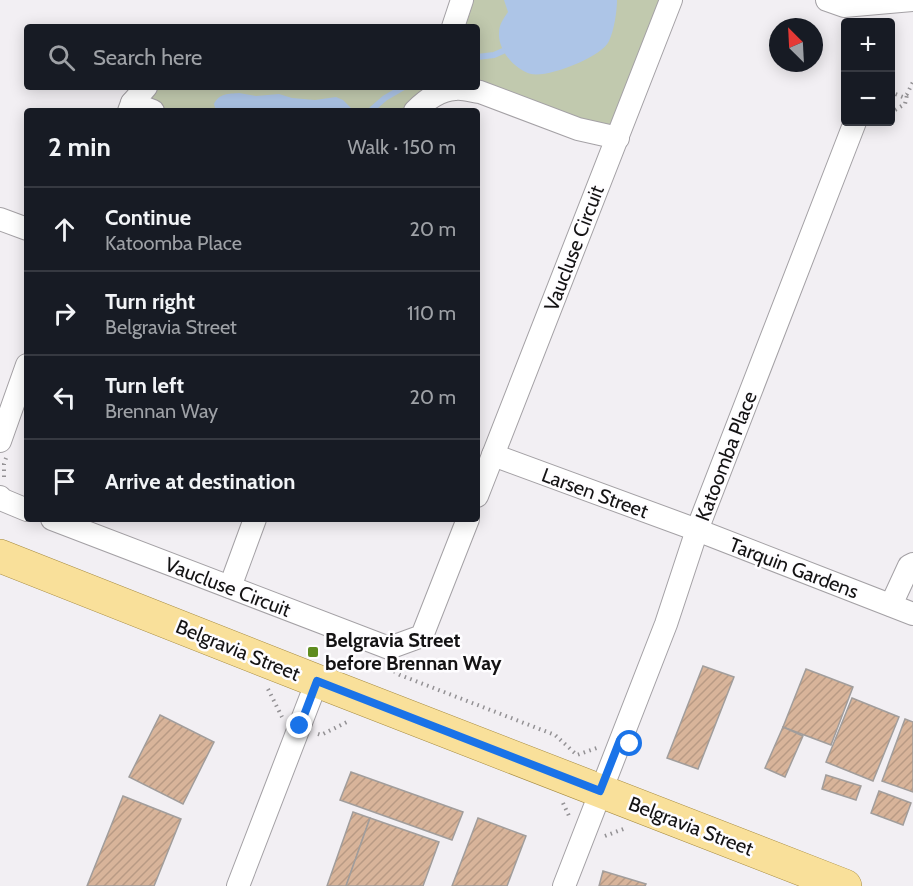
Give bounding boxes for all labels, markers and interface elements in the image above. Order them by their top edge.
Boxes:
north arrow [769,18,823,72]
map controls [841,18,895,126]
button: + [841,18,895,72]
search box [24,24,480,90]
icon: search [45,41,78,74]
text: Search here [93,44,202,71]
button: − [841,72,895,126]
text: 2 min [48,131,111,163]
text: Walk · 150 m [348,135,456,159]
street label: Vaucluse Circuit [539,182,609,314]
text: Continue [105,204,191,231]
icon: ahead [48,213,81,246]
text: 20 m [410,217,456,241]
text: Katoomba Place [105,231,242,255]
text: Turn right [105,288,195,315]
icon: right [48,297,81,330]
text: 110 m [407,301,456,325]
text: Belgravia Street [105,315,237,339]
text: Turn left [105,372,184,399]
icon: left [48,381,81,414]
text: 20 m [410,385,456,409]
street label: Katoomba Place [690,388,762,524]
text: Brennan Way [105,399,218,423]
street label: Larsen Street [538,463,652,523]
icon: arrive [48,465,81,498]
text: Arrive at destination [105,468,295,495]
street label: Tarquin Gardens [726,532,862,604]
street label: Vaucluse Circuit [162,552,294,622]
street label: Belgravia Street [172,614,304,686]
place label: Belgravia Street before Brennan Way [325,628,502,675]
marker: Belgravia Street before Brennan Way [306,645,320,659]
route end [286,712,312,738]
route start [616,730,642,756]
street label: Belgravia Street [625,791,757,861]

